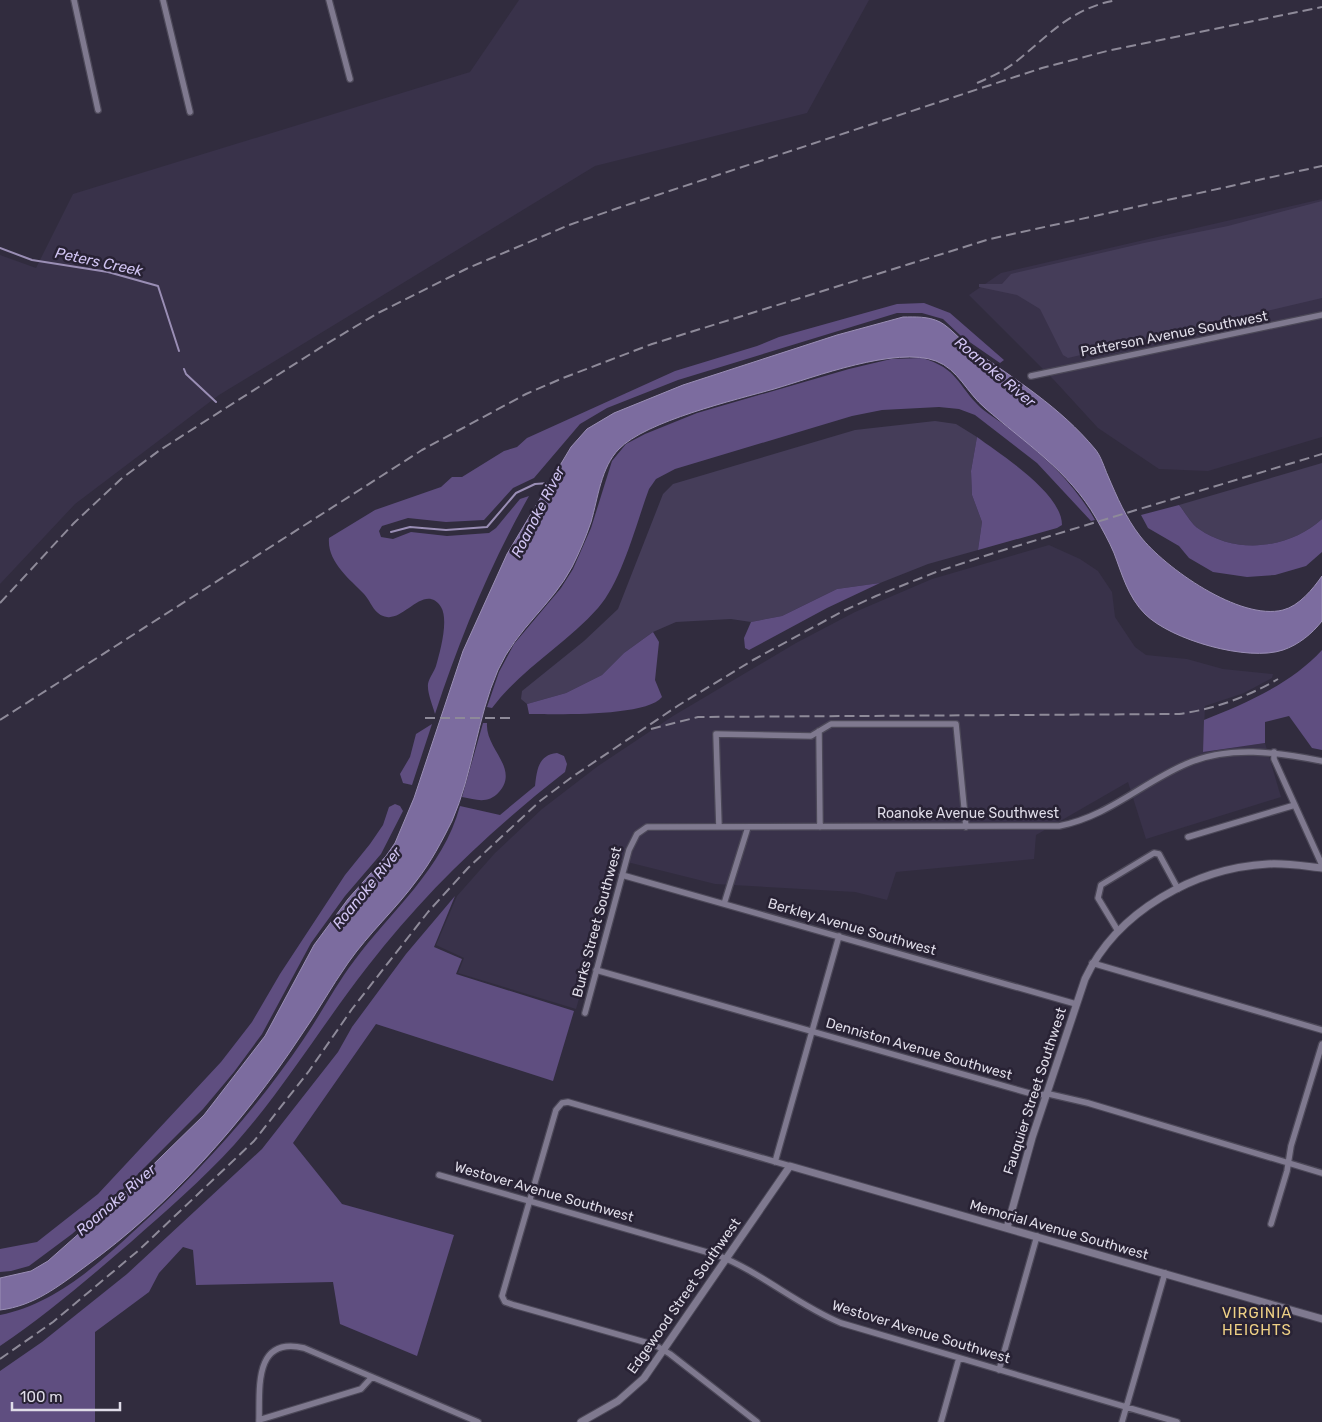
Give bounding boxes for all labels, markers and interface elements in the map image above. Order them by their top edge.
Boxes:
water label: Peters Creek [53,244,145,280]
street label: Patterson Avenue Southwest [1079,307,1270,361]
water label: Roanoke River [951,333,1040,412]
water label: Roanoke River [507,462,569,561]
street label: Roanoke Avenue Southwest [877,805,1060,822]
water label: Roanoke River [329,843,406,932]
street label: Burks Street Southwest [569,844,625,999]
street label: Berkley Avenue Southwest [766,895,939,959]
street label: Fauquier Street Southwest [1000,1005,1070,1177]
street label: Denniston Avenue Southwest [824,1014,1015,1084]
street label: Westover Avenue Southwest [452,1158,636,1226]
water label: Roanoke River [72,1160,161,1240]
street label: Memorial Avenue Southwest [968,1196,1151,1264]
street label: Edgewood Street Southwest [624,1214,745,1377]
street label: Westover Avenue Southwest [830,1297,1013,1367]
district label: VIRGINIA HEIGHTS [1222,1304,1292,1339]
scale bar [12,1380,120,1412]
text: 100 m [20,1388,62,1406]

